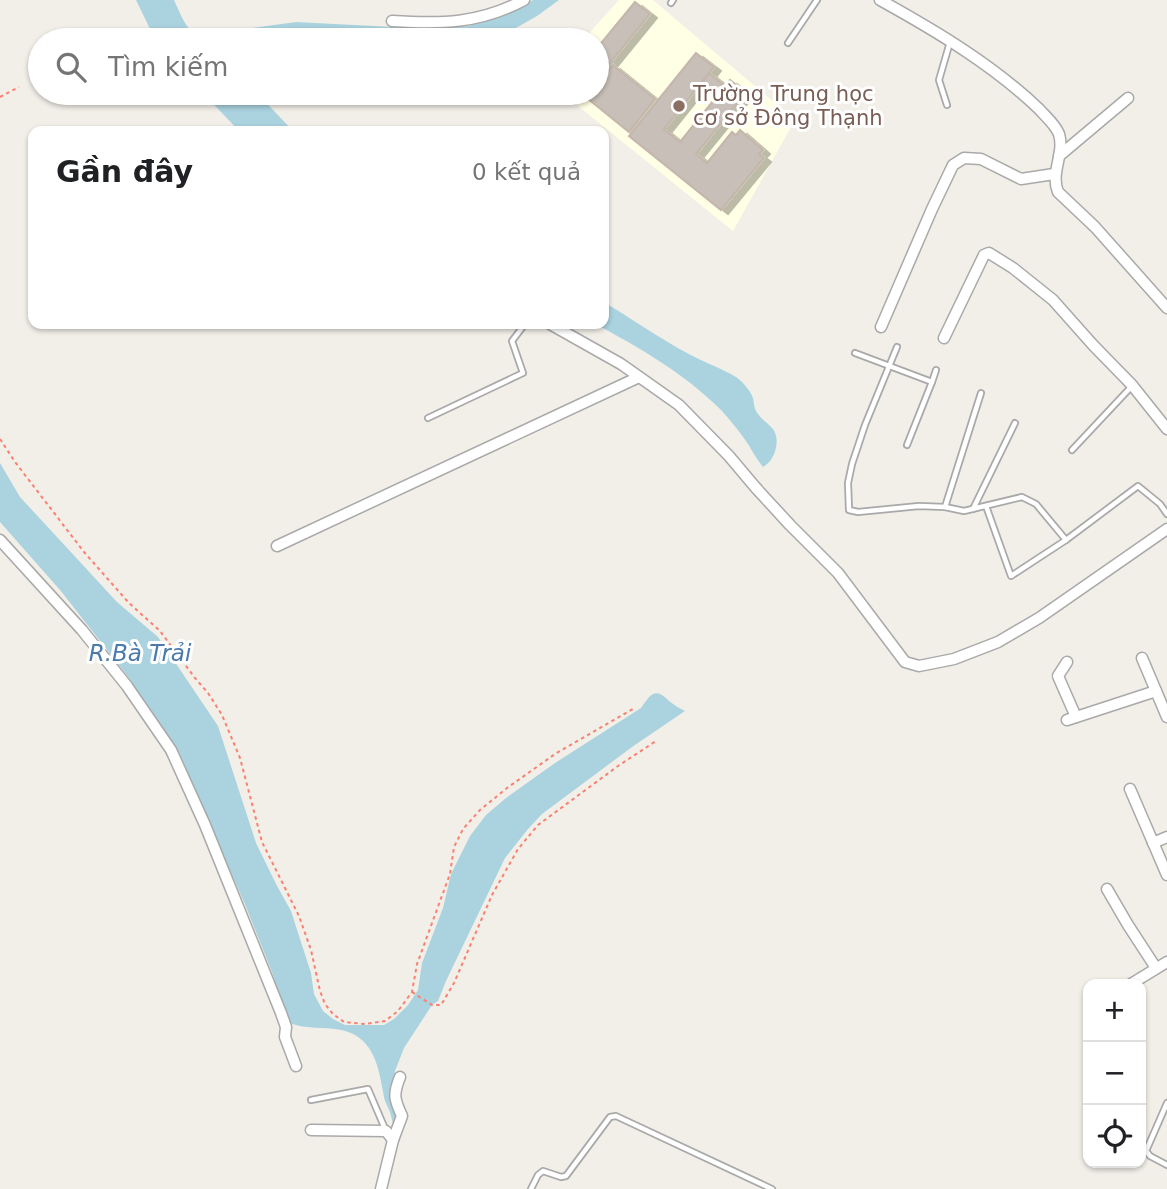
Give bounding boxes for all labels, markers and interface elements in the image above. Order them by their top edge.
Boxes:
search box [28,28,609,105]
icon: search [52,48,90,86]
text: Tìm kiếm [108,52,228,82]
place label: Trường Trung học cơ sở Đông Thạnh [692,82,883,130]
marker: Trường Trung học cơ sở Đông Thạnh [671,98,687,114]
text: Gần đây [56,154,193,189]
text: 0 kết quả [472,159,581,185]
water label: R.Bà Trải [89,640,192,666]
map controls [1083,979,1146,1168]
button: + [1083,979,1146,1042]
button: − [1083,1042,1146,1105]
button: locate [1083,1105,1146,1168]

